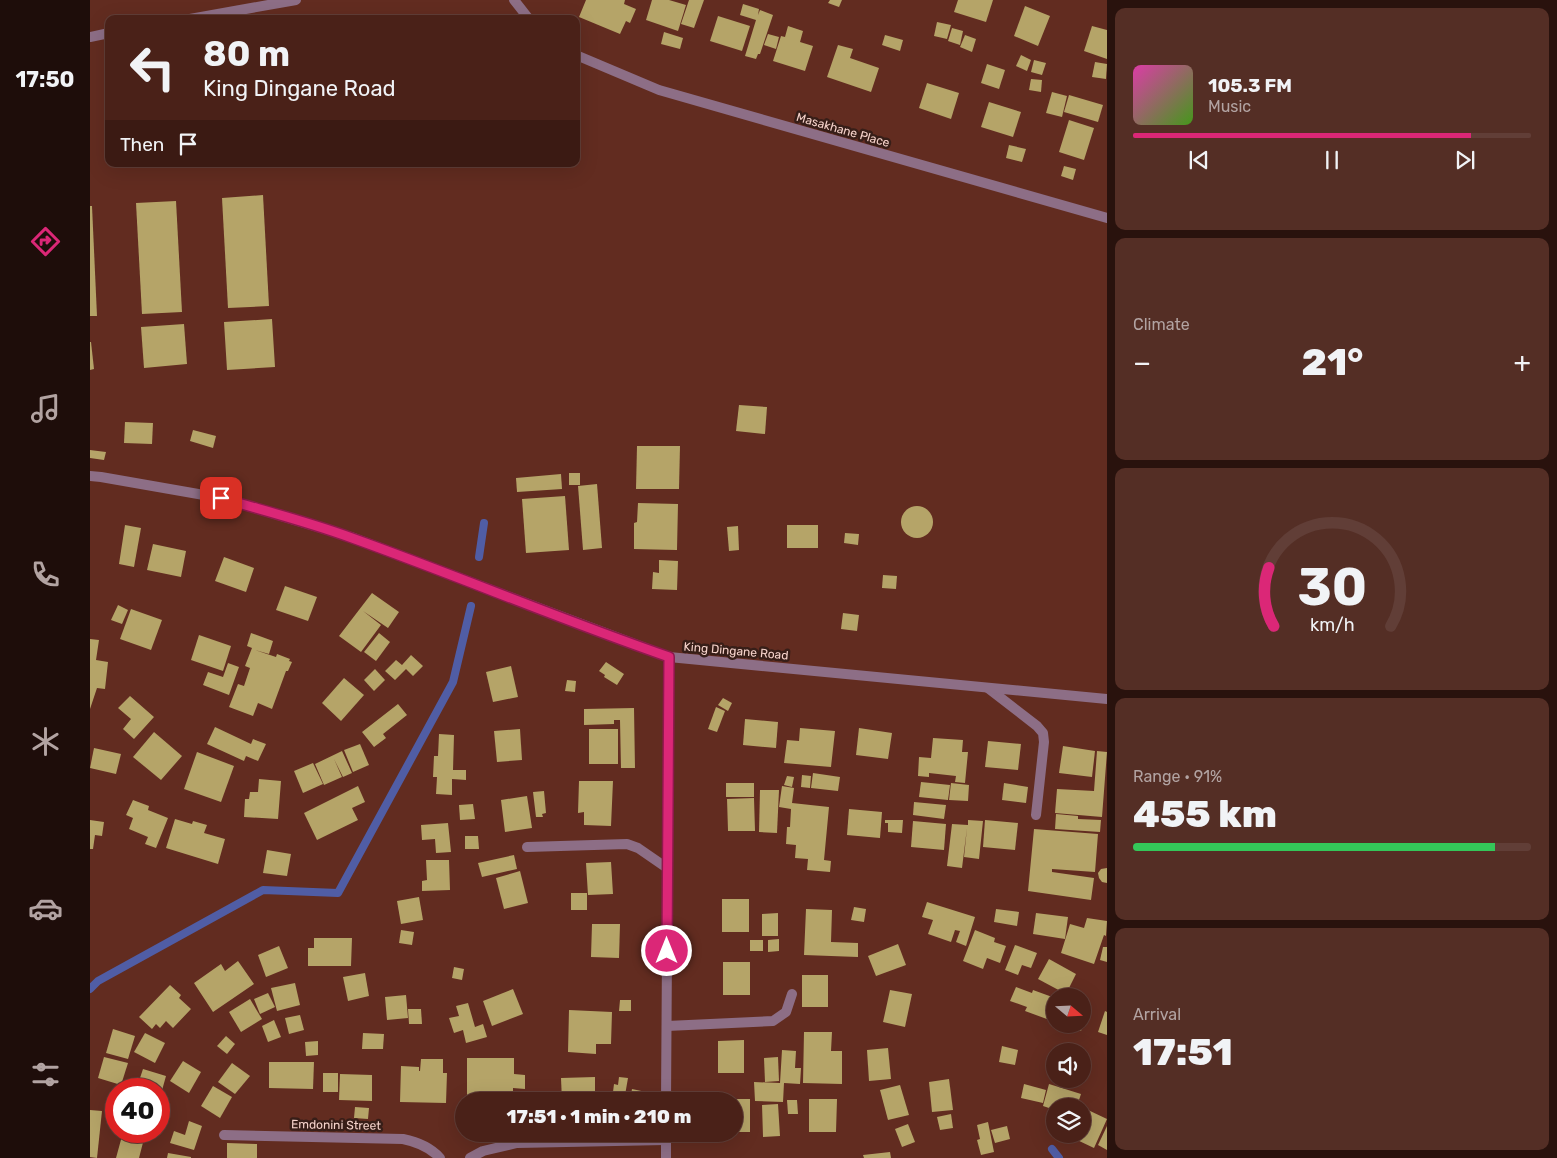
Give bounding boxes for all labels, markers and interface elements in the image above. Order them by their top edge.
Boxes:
text: 80 m [203,33,290,75]
icon: left [120,35,185,100]
text: 17:50 [15,66,75,93]
text: 105.3 FM [1208,74,1292,97]
text: King Dingane Road [203,75,396,102]
text: Music [1208,97,1251,116]
street label: Masakhane Place [795,110,892,150]
icon: arrive [174,130,202,158]
text: Then [120,133,164,156]
icon: previous [1185,146,1213,174]
icon: pause [1318,146,1346,174]
icon: next [1451,146,1479,174]
icon: directions [28,224,63,259]
text: Climate [1133,315,1190,334]
text: 21° [1302,339,1363,385]
text: − [1133,346,1151,379]
text: + [1514,346,1531,379]
icon: music [28,391,63,426]
pin [200,477,242,519]
icon: arrive [207,484,235,512]
text: 30 [1297,556,1367,618]
icon: phone [28,557,63,592]
text: km/h [1310,614,1354,635]
street label: King Dingane Road [683,639,789,663]
icon: climate [28,724,63,759]
text: Range · 91% [1133,767,1222,786]
text: 455 km [1133,791,1277,837]
icon: car [28,891,63,926]
position arrow [640,924,692,976]
north arrow [1046,988,1091,1032]
map controls [1046,988,1091,1143]
text: Arrival [1133,1005,1181,1024]
text: 17:51 [1133,1029,1233,1075]
button: sound [1046,1043,1091,1088]
icon: filters [28,1057,63,1092]
speed limit sign: 40 [105,1078,170,1143]
button: layers [1046,1098,1091,1143]
text: 17:51 · 1 min · 210 m [507,1105,691,1128]
street label: Emdonini Street [291,1117,381,1133]

